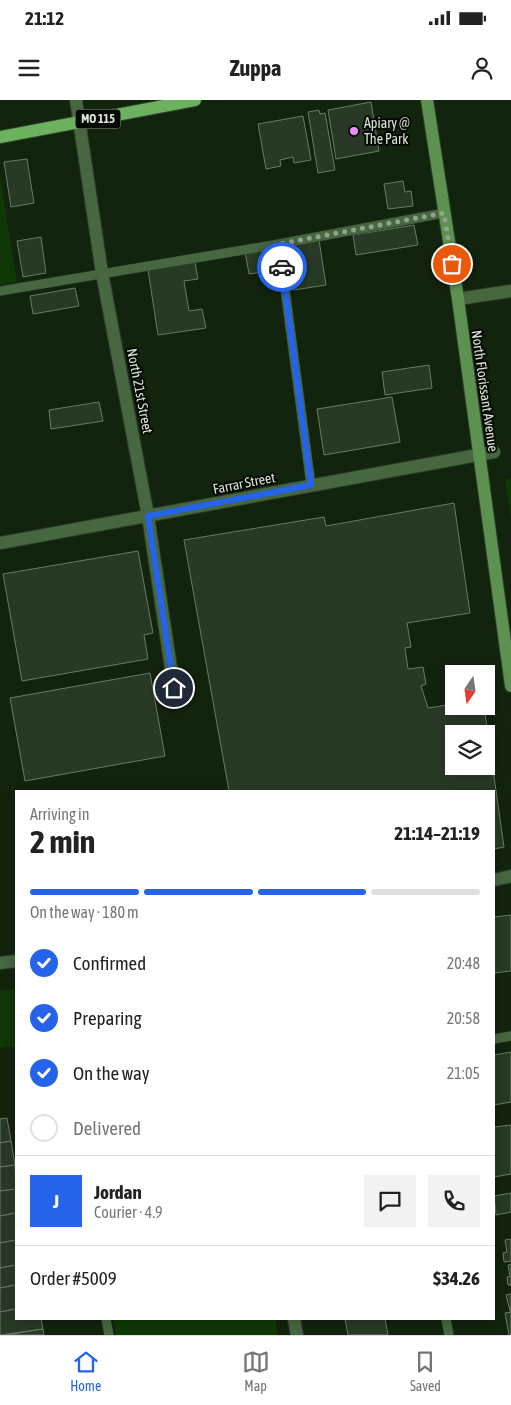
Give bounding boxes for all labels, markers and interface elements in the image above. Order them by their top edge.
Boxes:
text: 21:12 [25,7,64,29]
icon: menu [15,54,43,82]
icon: person [468,54,496,82]
text: Zuppa [230,55,281,81]
road number: MO 115 [76,110,120,128]
place label: Apiary @ The Park [364,115,410,147]
marker: Apiary @ The Park [348,125,360,137]
courier [257,242,307,292]
pin [431,243,473,285]
icon: bag [438,250,466,278]
icon: car [268,253,296,281]
street label: North Florissant Avenue [469,329,501,453]
street label: North 21st Street [124,347,156,435]
street label: Farrar Street [211,469,277,497]
north arrow [445,665,495,715]
map controls [445,665,495,775]
pin [153,667,195,709]
icon: home [160,674,188,702]
button: layers [445,725,495,775]
text: Arriving in [30,805,90,823]
text: 21:14–21:19 [394,822,480,844]
text: 2 min [30,823,95,860]
text: On the way · 180 m [30,903,139,921]
icon: check [30,949,58,977]
text: Confirmed [73,952,146,974]
text: 20:48 [447,954,480,972]
icon: check [30,1004,58,1032]
text: Preparing [73,1007,142,1029]
text: 20:58 [447,1009,480,1027]
icon: check [30,1059,58,1087]
text: On the way [73,1062,150,1084]
text: 21:05 [447,1064,480,1082]
text: Delivered [73,1117,141,1139]
button: chat [364,1175,416,1227]
button: phone [428,1175,480,1227]
text: Jordan [94,1181,142,1203]
text: J [53,1190,59,1212]
text: Courier · 4.9 [94,1203,163,1221]
text: Order #5009 [30,1267,117,1289]
text: $34.26 [433,1267,480,1289]
tab: Home [70,1348,101,1394]
tab: Map [242,1348,270,1394]
tab: Saved [410,1348,441,1394]

